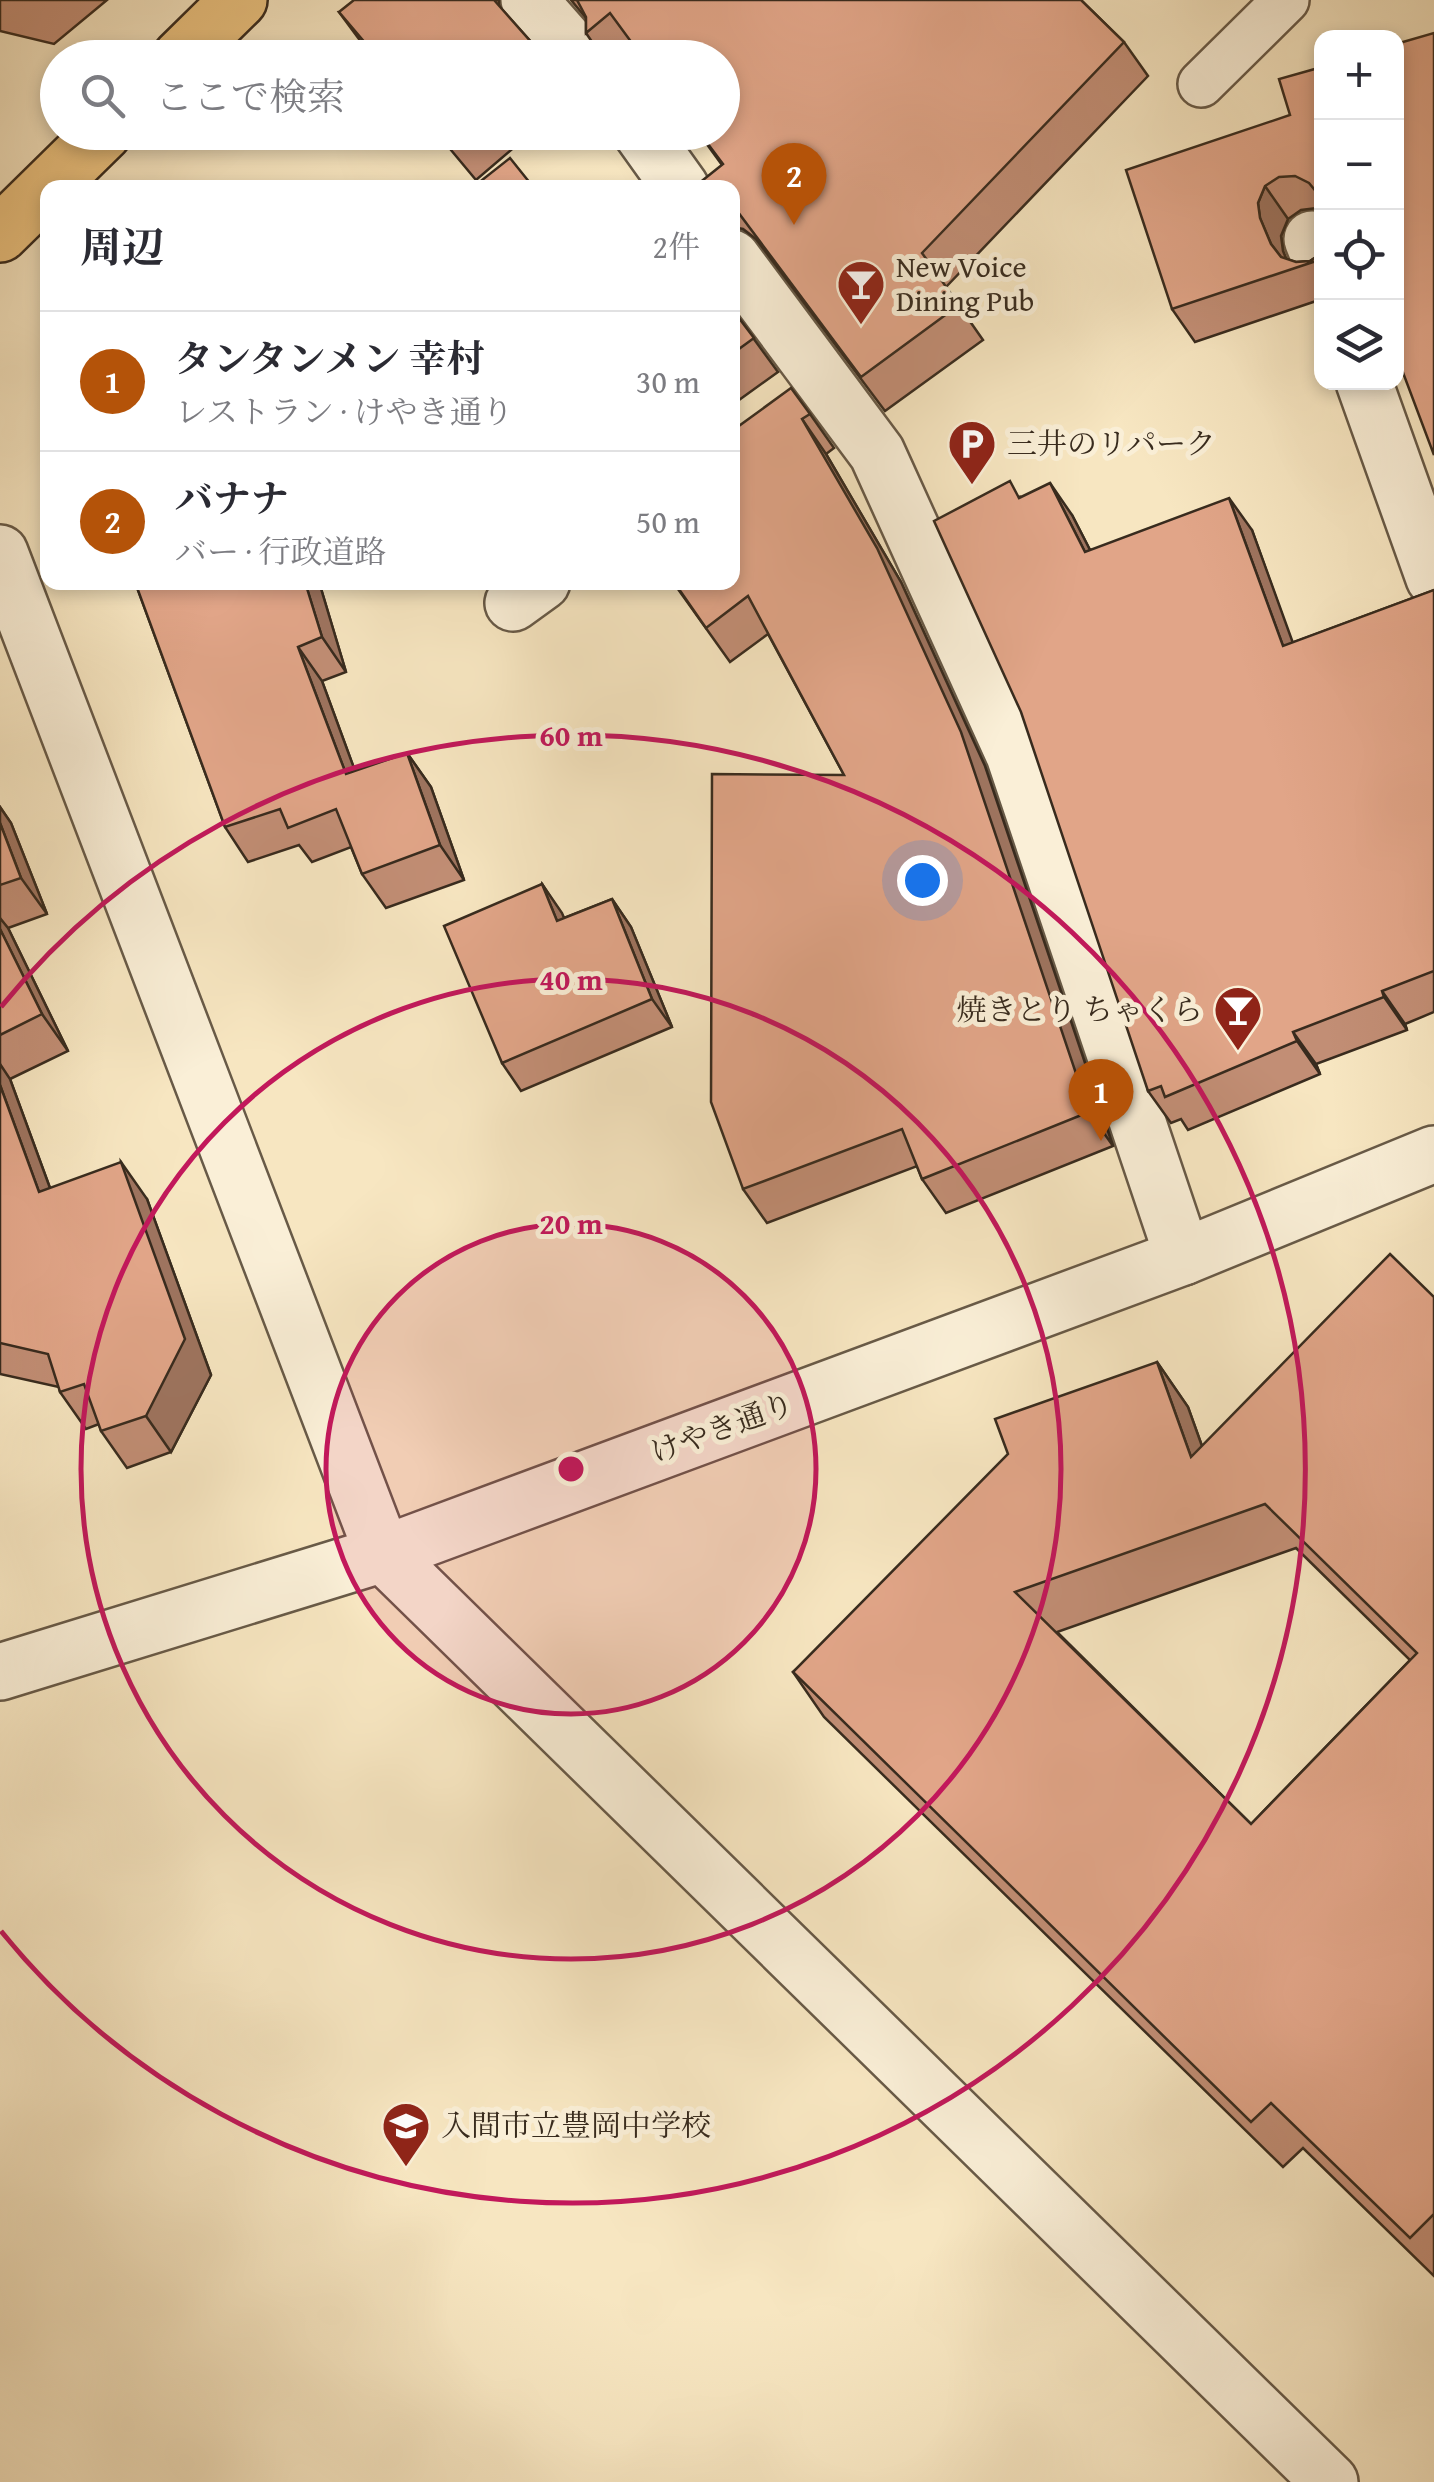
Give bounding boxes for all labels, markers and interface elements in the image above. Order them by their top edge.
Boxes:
map controls [1314,30,1404,390]
button: + [1314,30,1404,120]
search box [40,40,740,150]
icon: search [75,68,130,123]
text: ここで検索 [155,68,345,124]
button: − [1314,120,1404,210]
pin: 2 [762,142,826,225]
button: locate [1314,210,1404,300]
text: 周辺 [80,216,164,277]
text: 2件 [653,223,700,270]
place label: New Voice Dining Pub [896,244,1034,322]
bar icon: New Voice Dining Pub [835,258,887,326]
button: layers [1314,300,1404,390]
text: タンタンメン 幸村 [175,330,485,386]
text: 1 [104,358,121,405]
text: 30 m [636,358,700,405]
text: レストラン · けやき通り [175,388,513,435]
parking icon: 三井のリパーク [946,418,998,486]
place label: 三井のリパーク [1007,421,1216,465]
text: バナナ [175,470,289,526]
text: 2 [104,498,121,545]
text: 50 m [636,498,700,545]
text: バー · 行政道路 [175,528,386,575]
text: 60 m [539,713,603,757]
your location [897,855,948,906]
text: 40 m [539,957,603,1001]
bar icon: 焼きとり ちゃくら [1212,984,1264,1052]
place label: 焼きとり ちゃくら [956,987,1203,1031]
pin: 1 [1068,1058,1134,1141]
text: 20 m [539,1201,603,1245]
street label: けやき通り [644,1381,800,1473]
centre of rings [553,1451,589,1487]
school or university icon: 入間市立豊岡中学校 [380,2100,432,2168]
place label: 入間市立豊岡中学校 [441,2103,711,2147]

